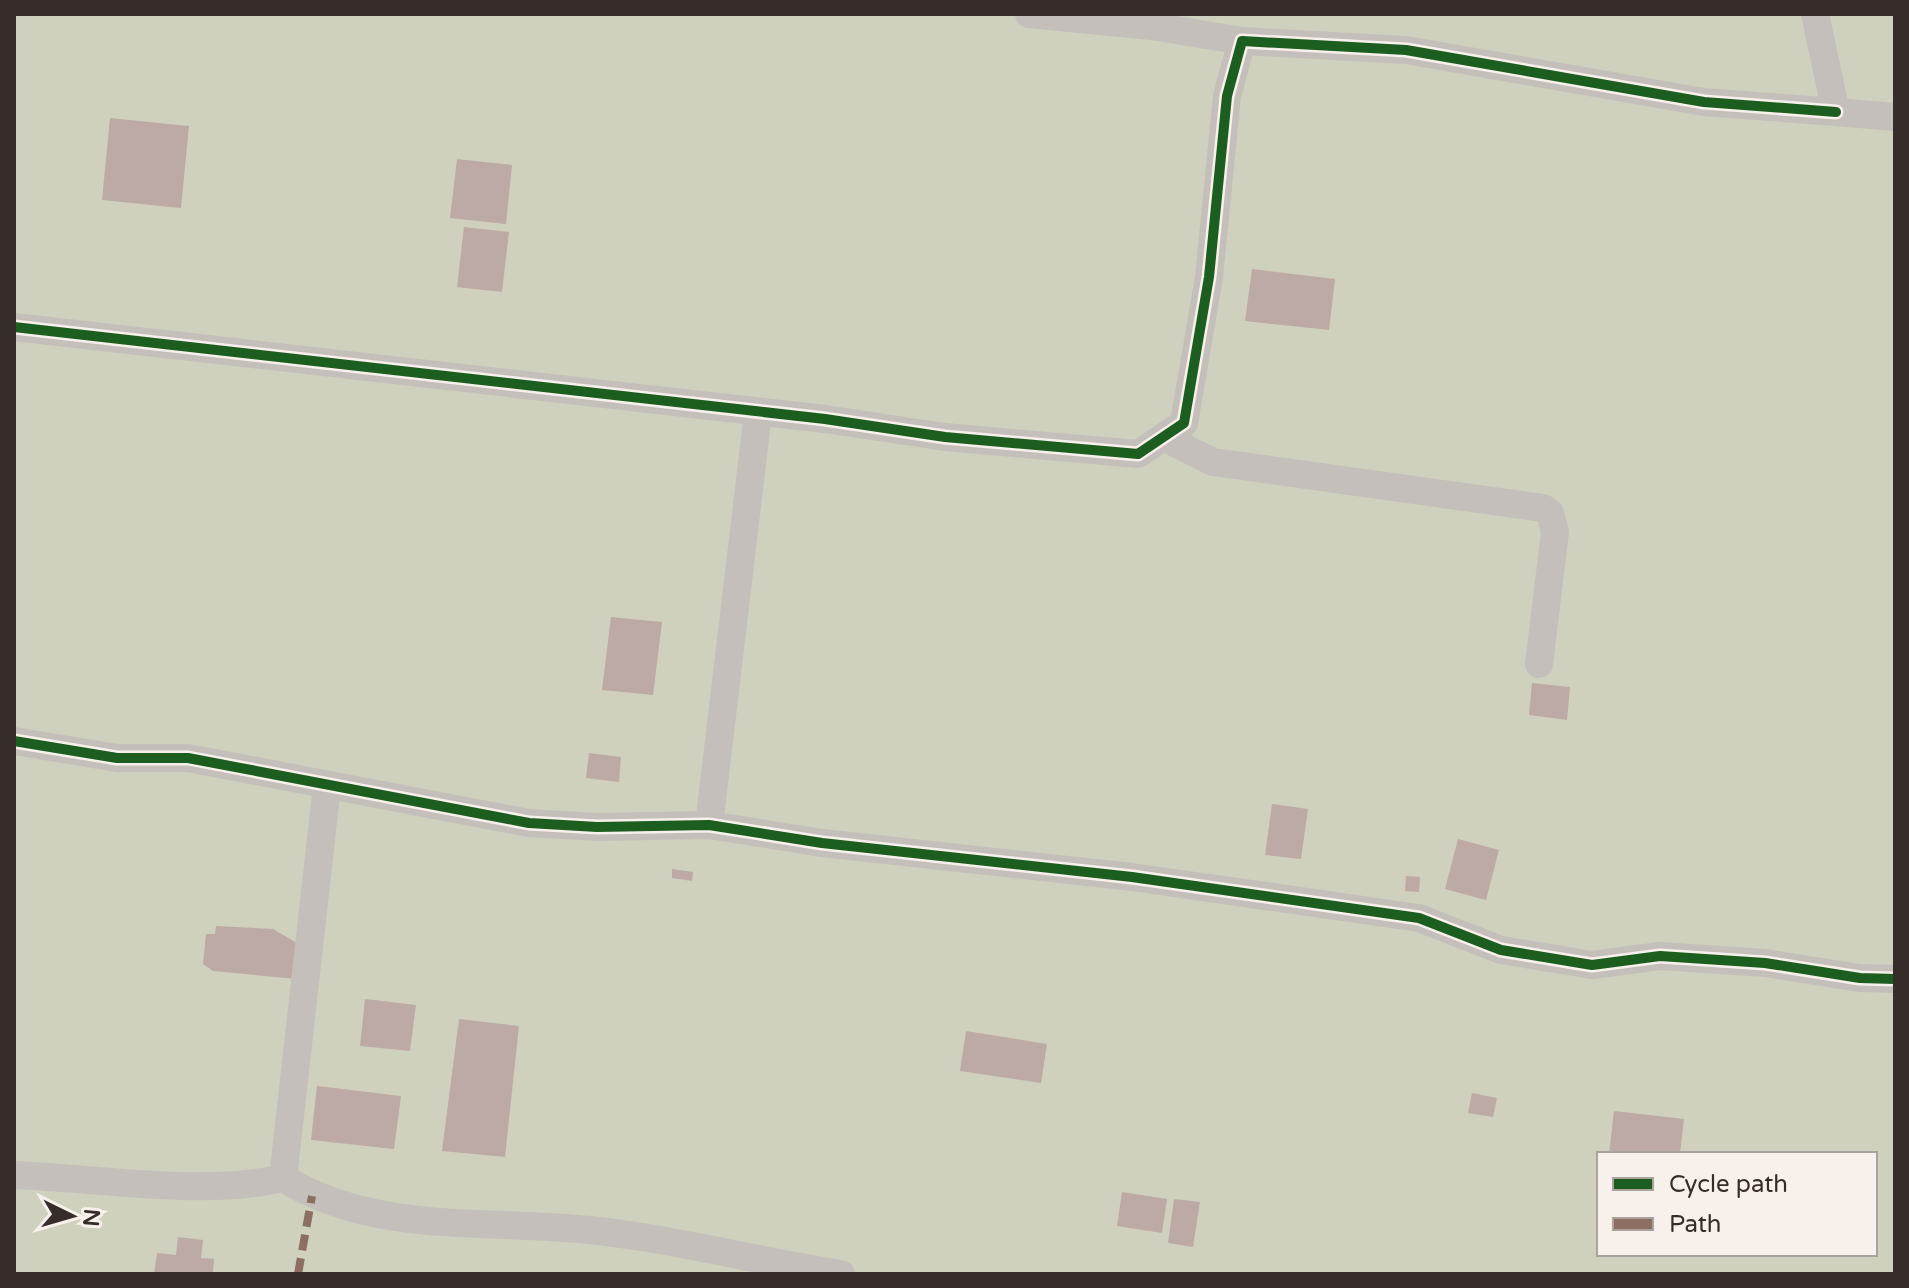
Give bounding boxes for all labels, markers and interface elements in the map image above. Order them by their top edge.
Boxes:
legend [1597,1152,1877,1256]
text: Cycle path [1669,1170,1788,1199]
north arrow [32,1176,112,1256]
text: N [77,1208,105,1228]
text: Path [1669,1210,1722,1239]

